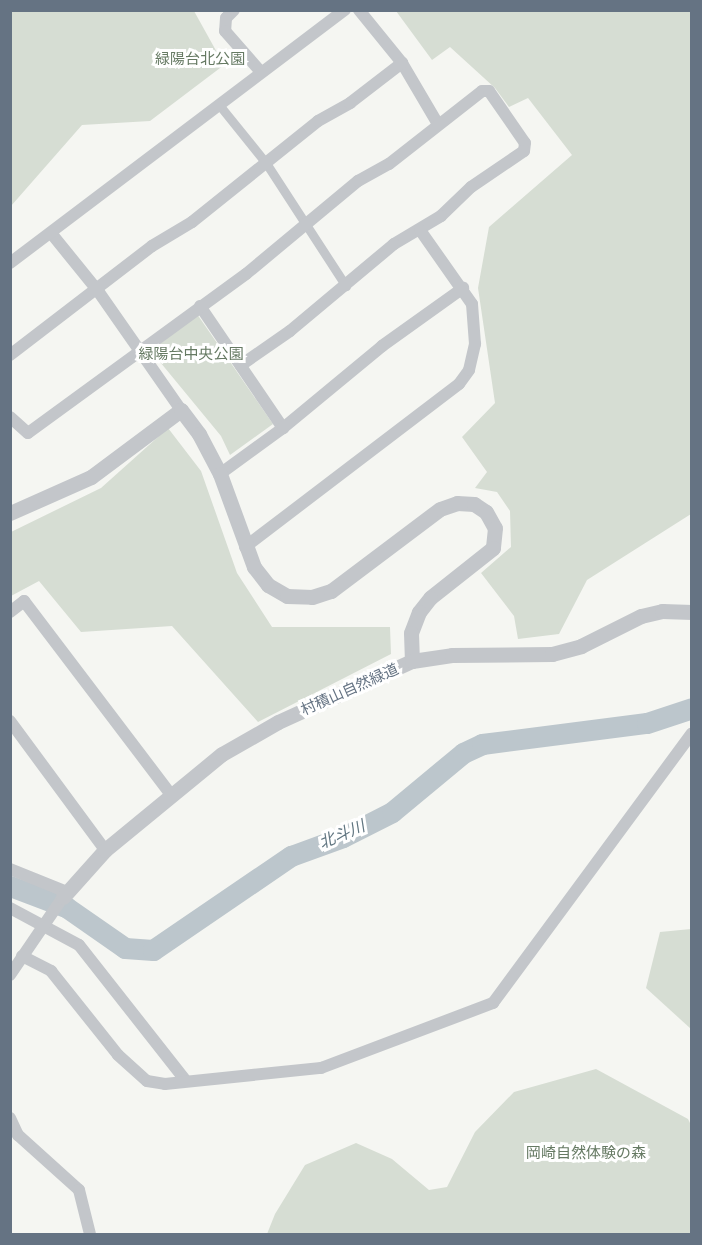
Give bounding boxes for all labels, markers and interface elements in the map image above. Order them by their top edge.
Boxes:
park label: 緑陽台北公園 [155,51,245,69]
park label: 緑陽台中央公園 [139,346,243,364]
street label: 村積山自然緑道 [298,660,402,720]
water label: 北斗川 [316,817,368,853]
park label: 岡崎自然体験の森 [526,1145,646,1163]

